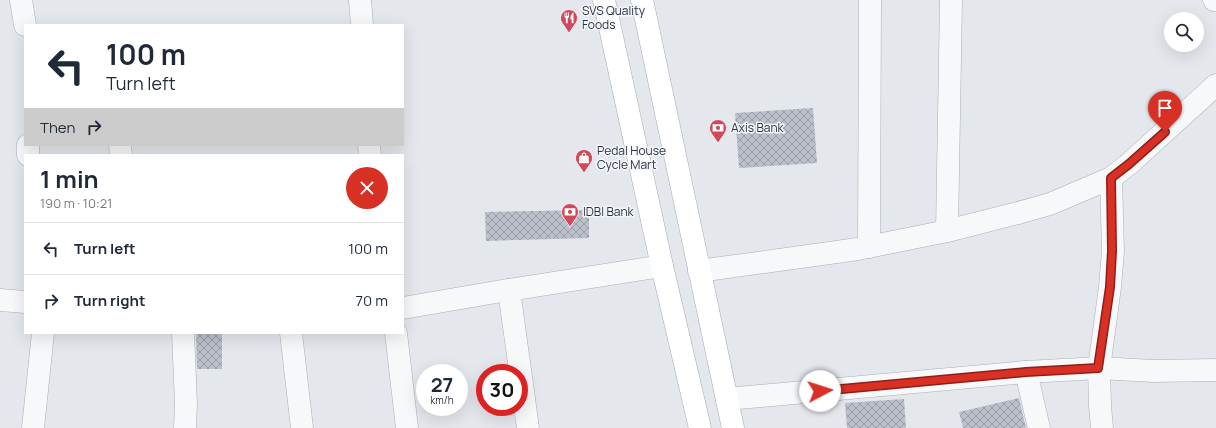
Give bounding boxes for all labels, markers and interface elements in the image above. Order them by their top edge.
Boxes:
place label: SVS Quality Foods [582,2,646,33]
restaurant icon: SVS Quality Foods [559,8,579,33]
map controls [1164,12,1204,52]
button: search [1164,12,1204,52]
text: 100 m [106,35,186,73]
icon: left [40,40,92,92]
text: Turn left [106,71,176,95]
pin [1148,91,1182,132]
icon: arrive [1154,97,1176,119]
icon: right [83,116,105,138]
text: Then [40,117,75,138]
bank icon: Axis Bank [708,118,728,143]
place label: Axis Bank [731,119,785,136]
place label: Pedal House Cycle Mart [597,142,666,173]
shop icon: Pedal House Cycle Mart [574,148,594,173]
text: 1 min [40,162,99,195]
button: close [346,167,388,209]
text: 190 m · 10:21 [40,194,112,212]
bank icon: IDBI Bank [560,202,580,227]
place label: IDBI Bank [583,203,635,220]
icon: left [40,238,62,260]
text: Turn left [74,238,136,259]
text: 100 m [348,238,388,259]
icon: right [40,290,62,312]
text: Turn right [74,290,145,311]
text: 70 m [356,290,388,311]
speed limit sign: 30 [476,364,528,416]
position arrow [799,370,841,412]
text: 27 [431,371,453,398]
text: km/h [430,393,454,407]

